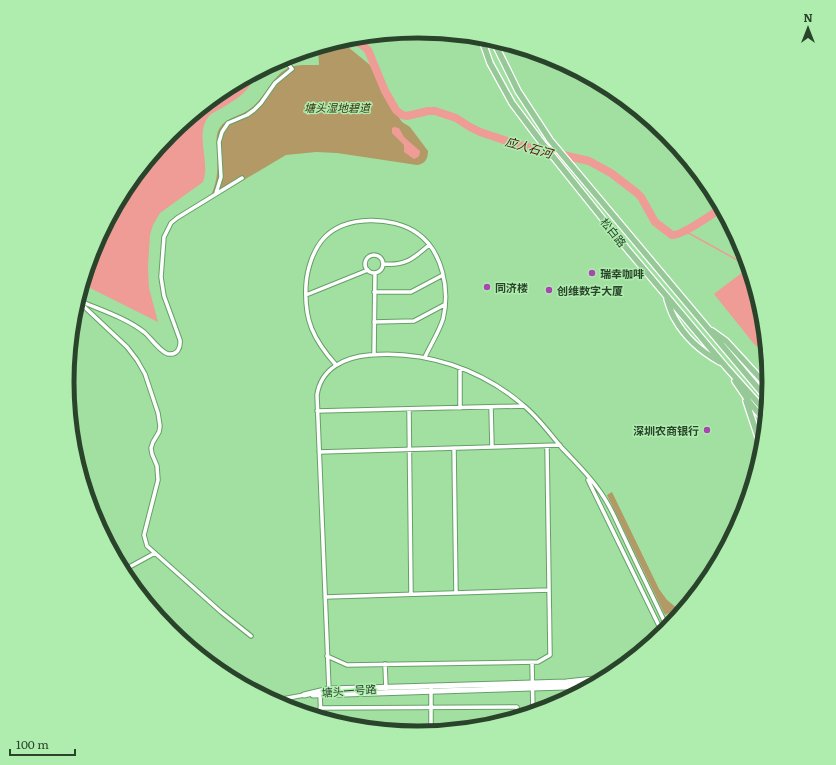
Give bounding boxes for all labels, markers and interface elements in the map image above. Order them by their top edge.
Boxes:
north arrow [788,8,828,48]
text: N [803,9,813,25]
park label: 塘头湿地碧道 [304,99,372,115]
water label: 应人石河 [503,132,556,163]
street label: 松白路 [597,214,631,250]
place label: 瑞幸咖啡 [600,265,644,281]
marker: 瑞幸咖啡 [587,268,597,278]
place label: 同济楼 [495,279,528,295]
marker: 同济楼 [482,282,492,292]
place label: 创维数字大厦 [557,282,623,298]
marker: 创维数字大厦 [544,285,554,295]
place label: 深圳农商银行 [633,422,699,438]
marker: 深圳农商银行 [702,425,712,435]
street label: 塘头一号路 [321,680,377,700]
scale bar [10,731,75,757]
text: 100 m [16,735,49,753]

